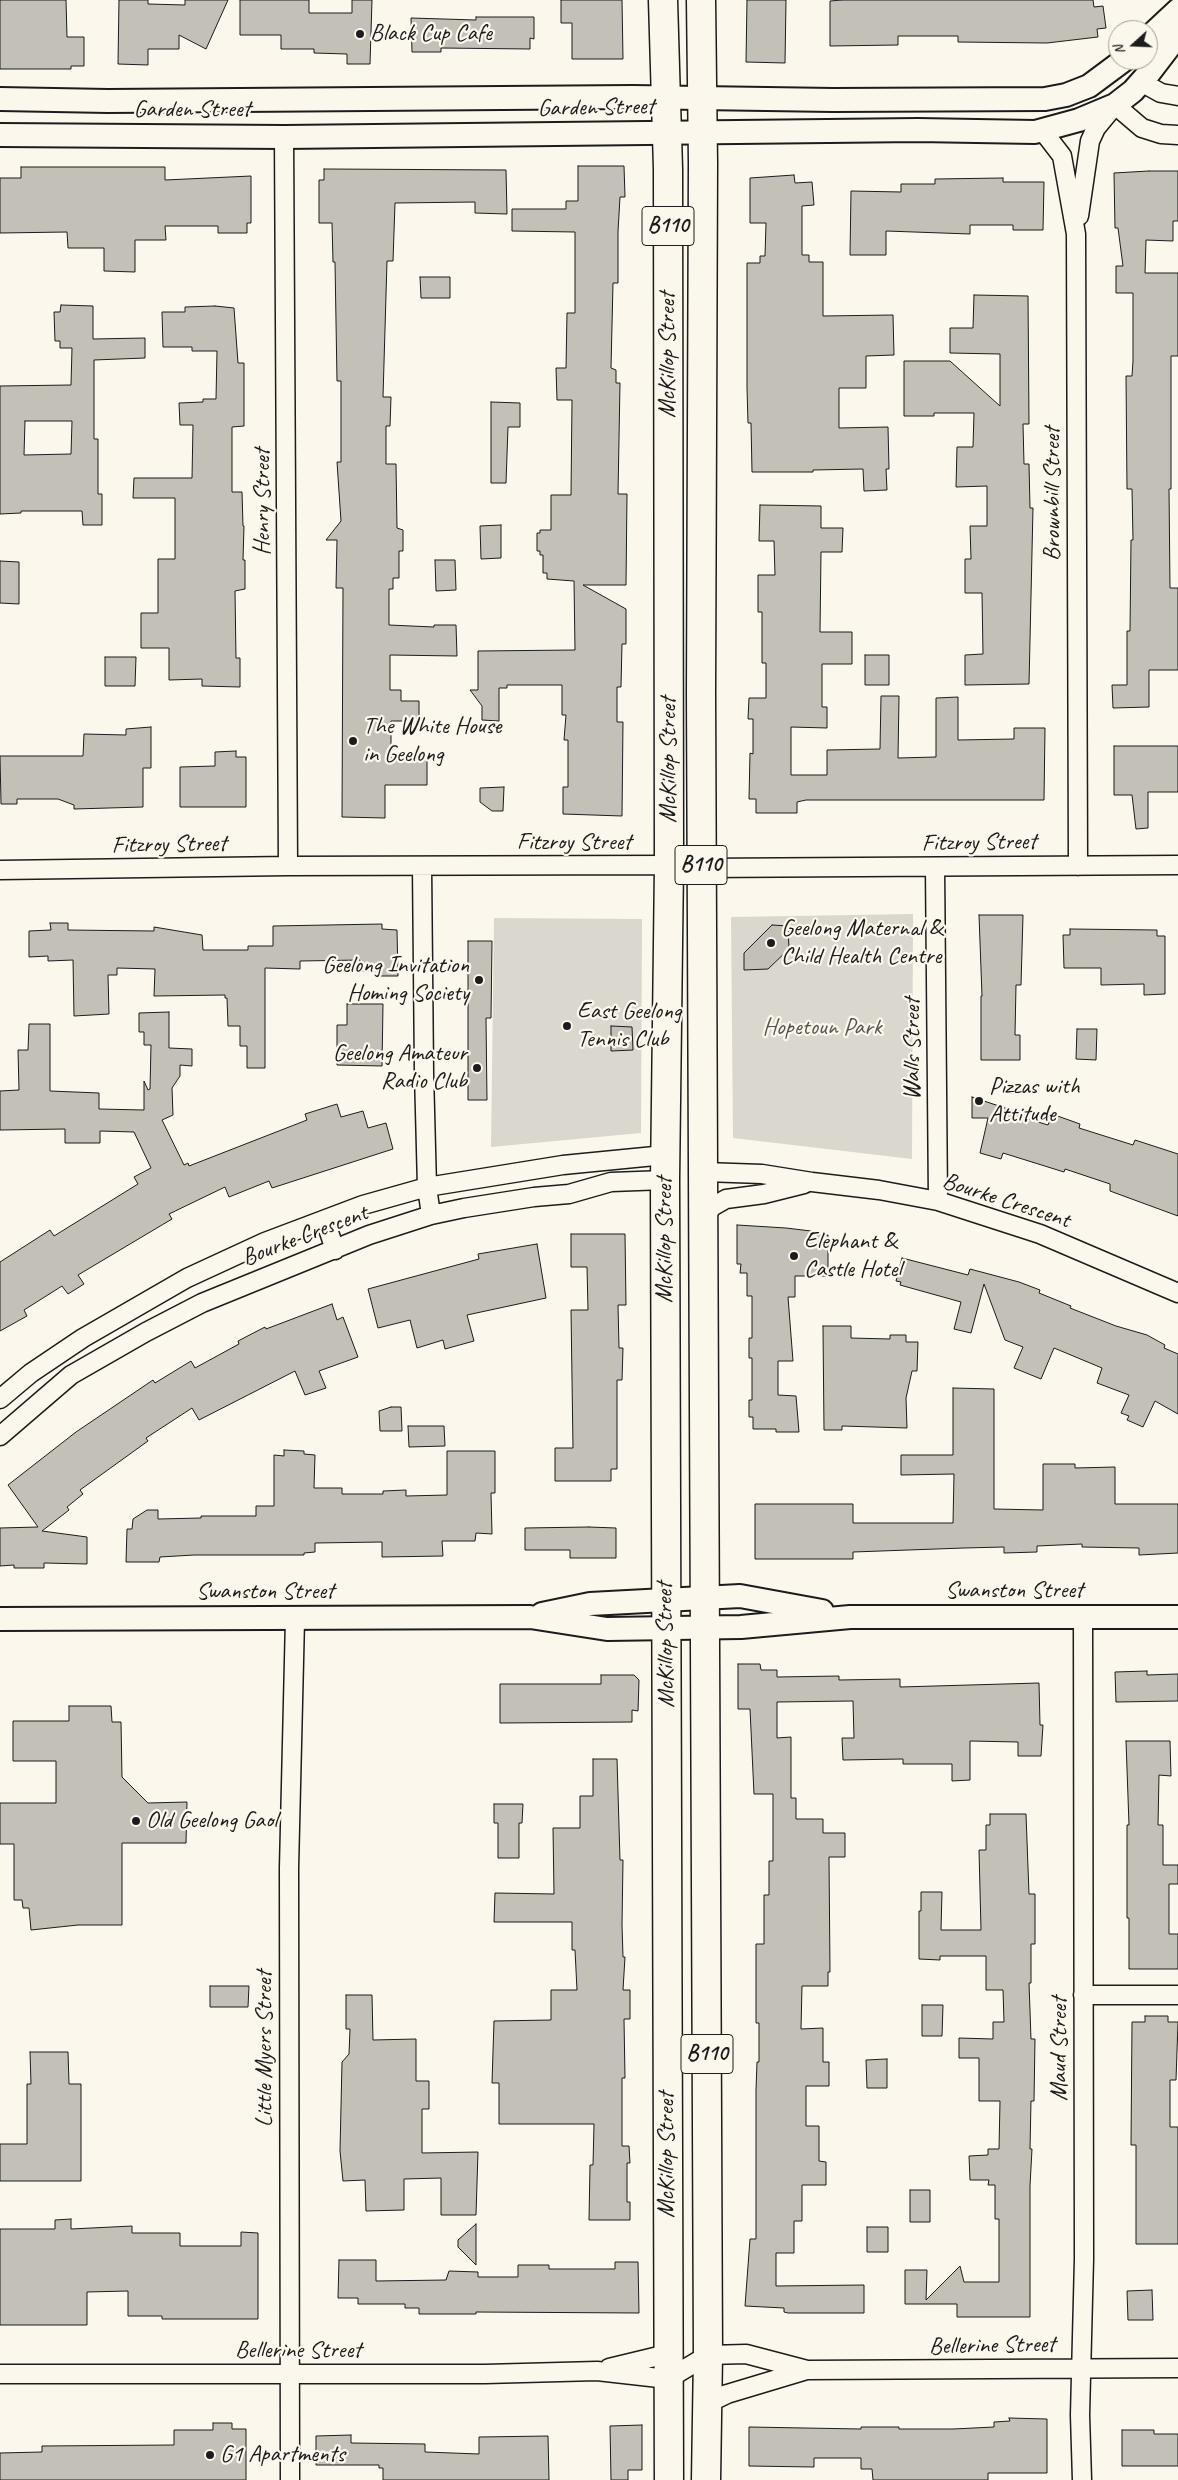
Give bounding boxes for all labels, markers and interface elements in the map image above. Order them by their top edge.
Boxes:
place label: Black Cup Cafe [370,20,492,48]
north arrow [1108,20,1158,70]
marker: Black Cup Cafe [354,28,366,40]
text: N [1110,43,1129,57]
street label: Garden Street [537,93,655,123]
street label: Garden Street [134,96,250,124]
road number: B110 [642,207,694,246]
street label: McKillop Street [654,292,682,418]
street label: Brownbill Street [1039,427,1067,561]
street label: Henry Street [249,448,277,556]
street label: McKillop Street [655,697,683,823]
place label: The White House in Geelong [363,713,501,769]
marker: The White House in Geelong [347,735,359,747]
street label: Fitzroy Street [922,828,1036,858]
street label: Fitzroy Street [517,829,631,857]
street label: Fitzroy Street [112,830,226,860]
road number: B110 [675,846,727,884]
place label: Geelong Maternal & Child Health Centre [781,915,942,971]
marker: Geelong Maternal & Child Health Centre [765,937,777,949]
place label: Geelong Invitation Homing Society [322,952,469,1008]
marker: Geelong Invitation Homing Society [473,974,485,986]
place label: East Geelong Tennis Club [577,998,681,1054]
street label: Walls Street [899,998,927,1100]
park label: Hopetoun Park [763,1014,881,1042]
marker: East Geelong Tennis Club [561,1020,573,1032]
place label: Geelong Amateur Radio Club [333,1040,467,1096]
marker: Geelong Amateur Radio Club [471,1062,483,1074]
place label: Pizzas with Attitude [989,1073,1080,1129]
marker: Pizzas with Attitude [973,1095,985,1107]
street label: Bourke Crescent [939,1167,1073,1235]
street label: McKillop Street [651,1177,679,1303]
street label: Bourke Crescent [238,1199,372,1273]
place label: Elephant & Castle Hotel [804,1228,901,1284]
marker: Elephant & Castle Hotel [788,1250,800,1262]
street label: Swanston Street [945,1577,1083,1605]
street label: Swanston Street [196,1578,334,1606]
street label: McKillop Street [651,1582,681,1708]
place label: Old Geelong Gaol [146,1807,277,1835]
marker: Old Geelong Gaol [130,1815,142,1827]
street label: Little Myers Street [251,1971,279,2127]
street label: Maud Street [1046,1997,1074,2101]
road number: B110 [681,2035,733,2074]
street label: McKillop Street [653,2092,681,2218]
street label: Bellerine Street [929,2331,1055,2361]
street label: Bellerine Street [235,2337,361,2365]
place label: G1 Apartments [220,2441,345,2469]
marker: G1 Apartments [204,2449,216,2461]

